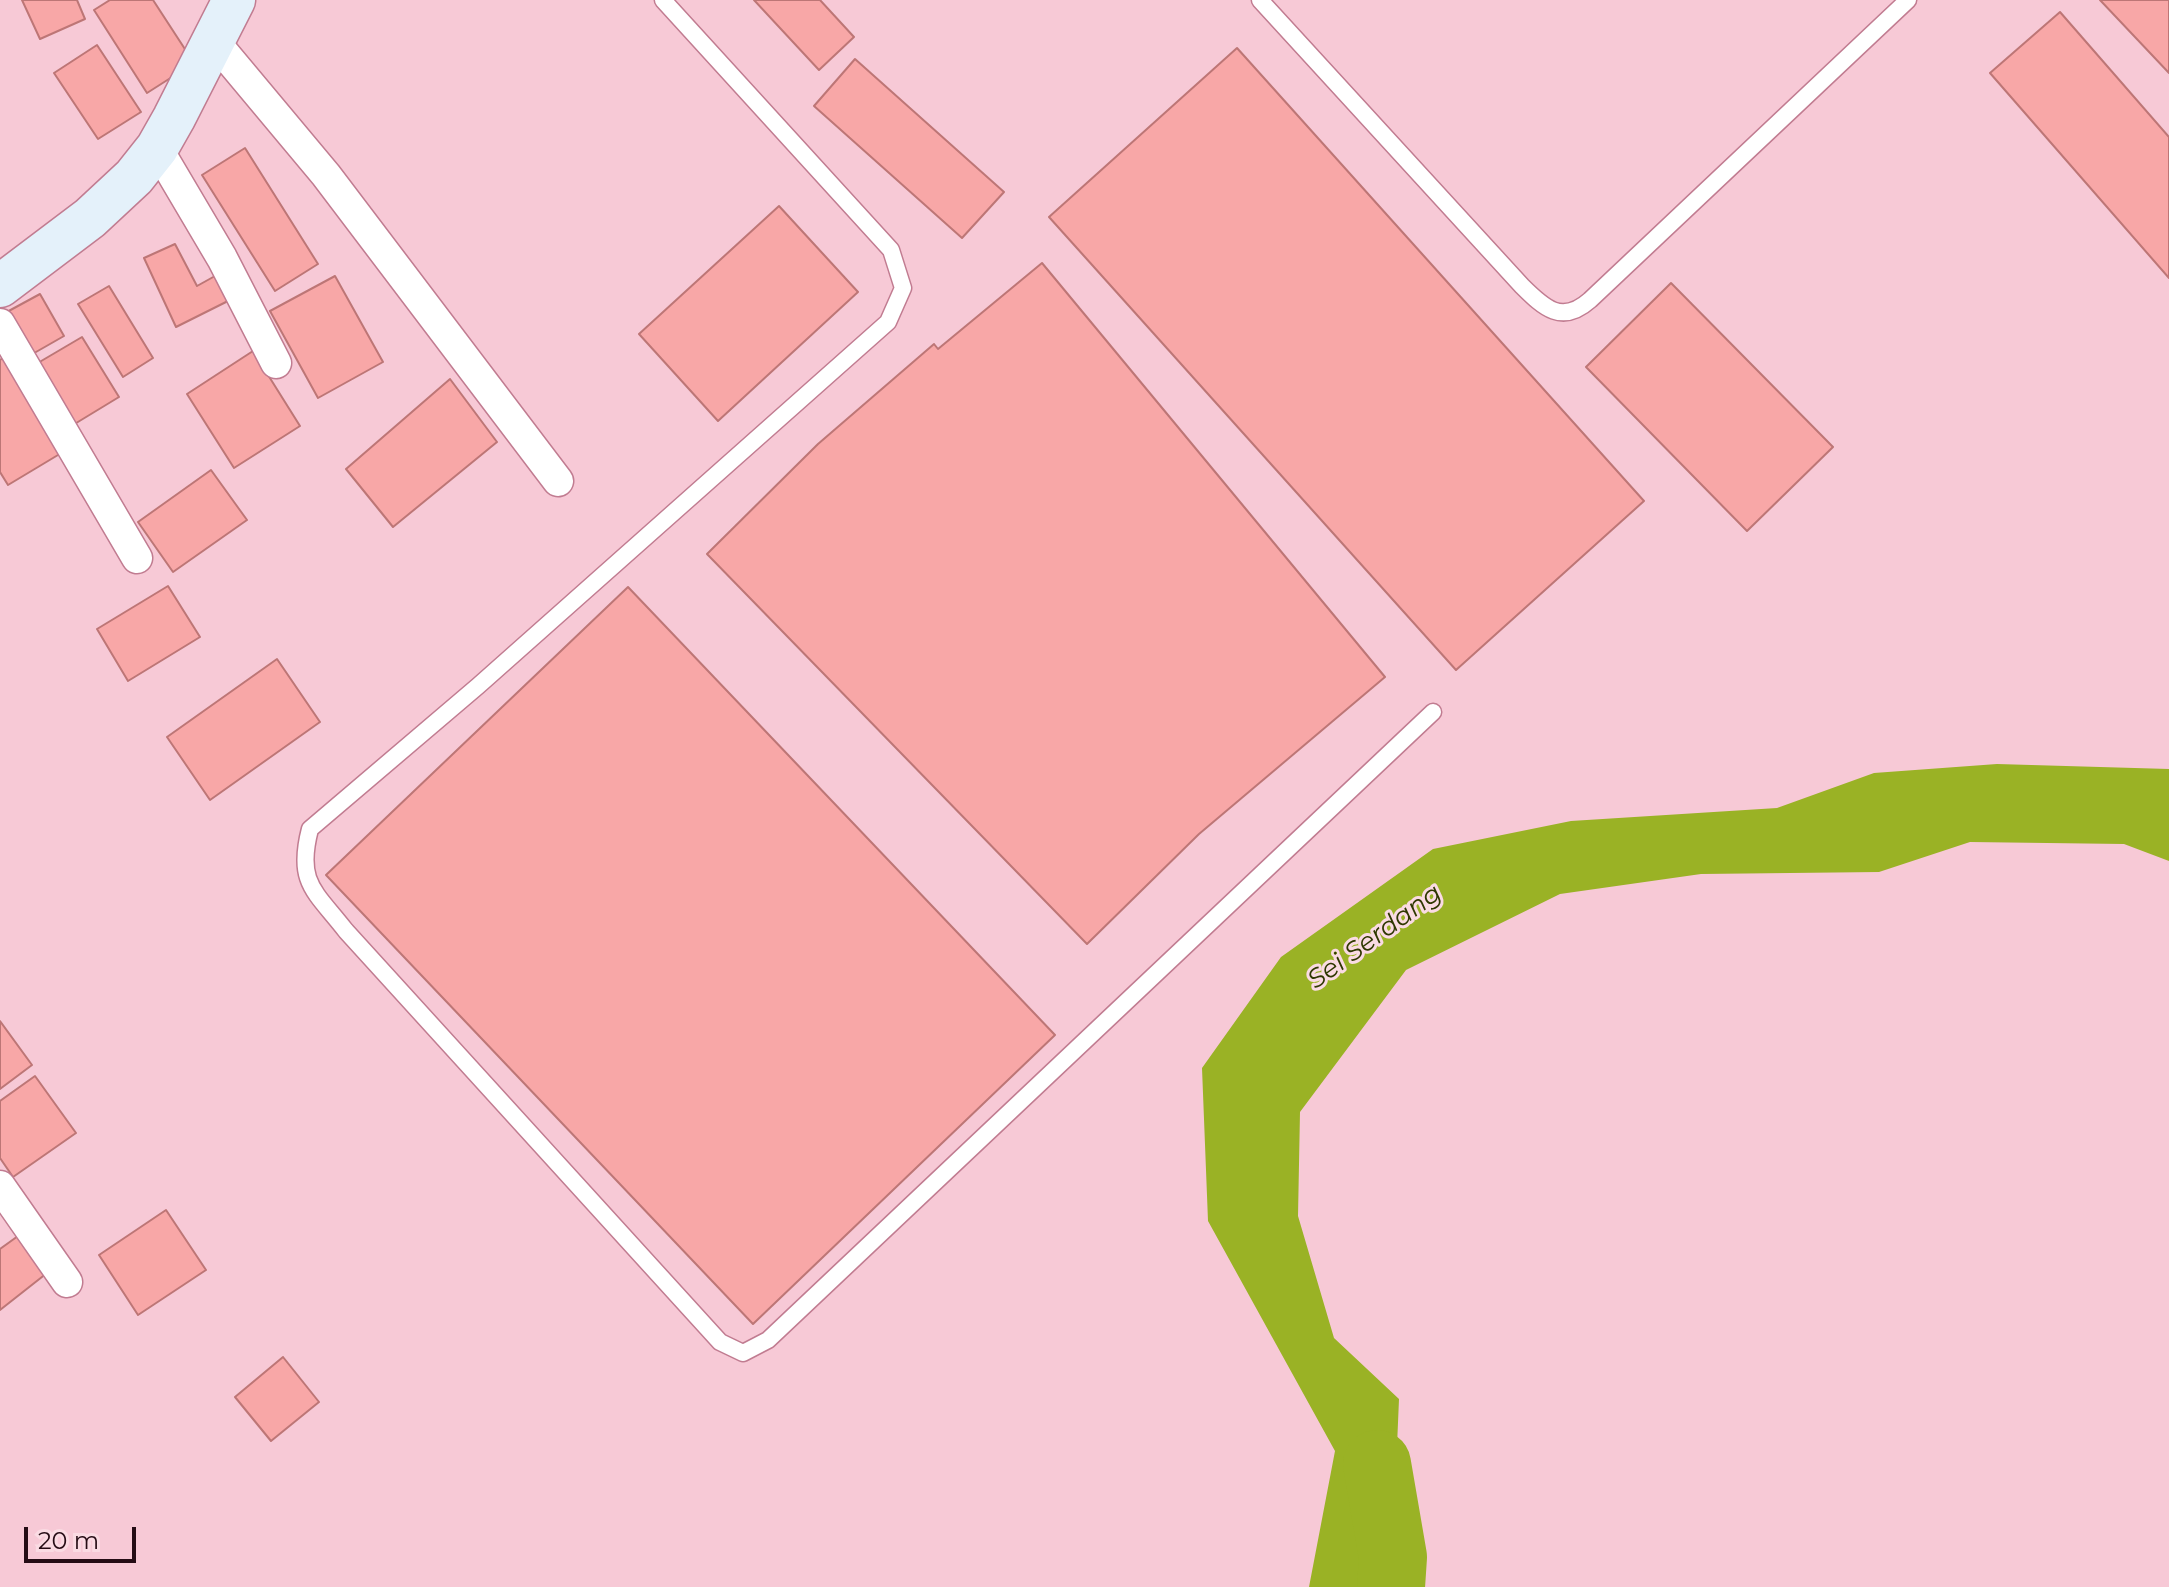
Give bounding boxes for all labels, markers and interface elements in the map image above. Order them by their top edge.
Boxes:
water label: Sei Serdang [1302,878,1448,996]
scale bar [28,1511,140,1561]
text: 20 m [38,1526,99,1555]

